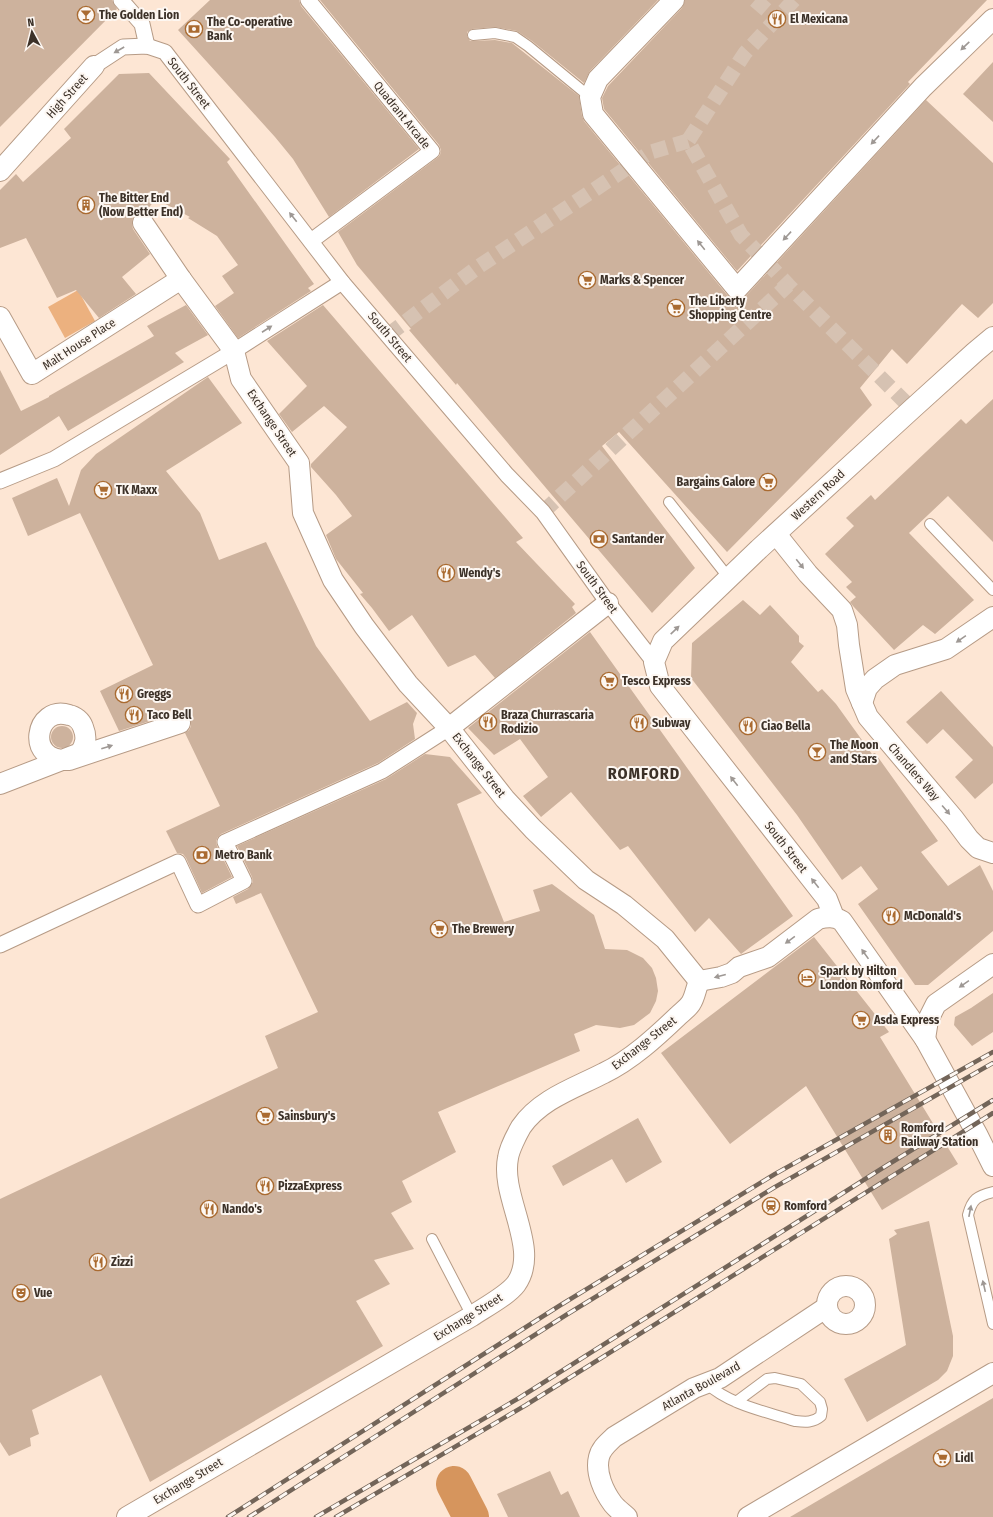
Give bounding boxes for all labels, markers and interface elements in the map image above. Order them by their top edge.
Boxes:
bar icon: The Golden Lion [76,5,96,25]
place label: The Golden Lion [99,8,179,22]
restaurant icon: El Mexicana [767,9,787,29]
north arrow [12,12,52,52]
place label: El Mexicana [790,12,848,26]
place label: The Co-operative Bank [207,15,293,43]
text: N [27,16,35,29]
bank icon: The Co-operative Bank [184,19,204,39]
one-way arrow [960,42,970,51]
one-way arrow [113,47,124,54]
street label: South Street [165,55,213,111]
street label: High Street [44,71,91,121]
street label: Quadrant Arcade [371,79,433,151]
one-way arrow [870,135,880,145]
place label: The Bitter End (Now Better End) [99,191,183,219]
building icon: The Bitter End (Now Better End) [76,195,96,215]
one-way arrow [289,212,297,223]
one-way arrow [783,231,792,240]
one-way arrow [697,240,706,251]
supermarket icon: Marks & Spencer [577,270,597,290]
place label: Marks & Spencer [600,273,685,287]
place label: The Liberty Shopping Centre [689,294,772,322]
supermarket icon: The Liberty Shopping Centre [666,298,686,318]
street label: South Street [365,309,415,365]
street label: Malt House Place [40,315,118,373]
one-way arrow [261,326,273,333]
street label: Exchange Street [244,387,300,459]
street label: Western Road [788,467,848,523]
supermarket icon: Bargains Galore [758,472,778,492]
place label: Bargains Galore [677,475,755,489]
supermarket icon: TK Maxx [93,480,113,500]
place label: TK Maxx [116,483,158,497]
bank icon: Santander [589,529,609,549]
place label: Santander [612,532,664,546]
street label: South Street [573,558,621,616]
one-way arrow [796,559,805,570]
restaurant icon: Wendy's [436,563,456,583]
place label: Wendy's [459,566,501,580]
one-way arrow [670,625,680,635]
one-way arrow [956,635,966,643]
supermarket icon: Tesco Express [599,671,619,691]
place label: Tesco Express [622,674,692,688]
restaurant icon: Greggs [114,684,134,704]
place label: Greggs [137,687,172,701]
restaurant icon: Taco Bell [124,705,144,725]
place label: Taco Bell [147,708,192,722]
place label: Braza Churrascaria Rodizio [501,708,594,736]
restaurant icon: Braza Churrascaria Rodizio [478,712,498,732]
restaurant icon: Subway [629,713,649,733]
place label: Subway [652,716,691,730]
restaurant icon: Ciao Bella [738,716,758,736]
place label: Ciao Bella [761,719,811,733]
street label: Exchange Street [449,730,509,800]
place label: The Moon and Stars [830,738,879,766]
street label: Chandlers Way [885,740,943,804]
bar icon: The Moon and Stars [807,742,827,762]
one-way arrow [101,744,113,750]
district label: ROMFORD [608,764,680,783]
one-way arrow [730,776,739,787]
one-way arrow [942,805,951,815]
street label: South Street [762,819,810,875]
bank icon: Metro Bank [192,845,212,865]
place label: Metro Bank [215,848,273,862]
one-way arrow [810,878,819,889]
restaurant icon: McDonald's [881,906,901,926]
place label: McDonald's [904,909,962,923]
supermarket icon: The Brewery [429,919,449,939]
place label: The Brewery [452,922,514,936]
one-way arrow [785,936,795,944]
one-way arrow [862,949,870,959]
place label: Spark by Hilton London Romford [820,964,903,992]
hotel icon: Spark by Hilton London Romford [797,968,817,988]
one-way arrow [714,974,727,980]
one-way arrow [959,980,970,988]
supermarket icon: Asda Express [851,1010,871,1030]
street label: Exchange Street [609,1013,679,1073]
place label: Asda Express [873,1013,940,1027]
supermarket icon: Sainsbury's [255,1106,275,1126]
place label: Sainsbury's [278,1109,336,1123]
place label: Romford Railway Station [901,1121,978,1149]
building icon: Romford Railway Station [878,1125,898,1145]
restaurant icon: PizzaExpress [255,1176,275,1196]
place label: PizzaExpress [278,1179,343,1193]
station icon: Romford [761,1196,781,1216]
restaurant icon: Nando's [199,1199,219,1219]
place label: Romford [784,1199,827,1213]
place label: Nando's [222,1202,263,1216]
one-way arrow [967,1204,973,1217]
restaurant icon: Zizzi [88,1252,108,1272]
place label: Zizzi [111,1255,133,1269]
one-way arrow [981,1280,987,1292]
theatre icon: Vue [11,1283,31,1303]
place label: Vue [33,1286,52,1300]
street label: Exchange Street [431,1290,505,1344]
street label: Atlanta Boulevard [659,1359,743,1413]
supermarket icon: Lidl [932,1448,952,1468]
place label: Lidl [955,1451,974,1465]
street label: Exchange Street [151,1455,225,1507]

